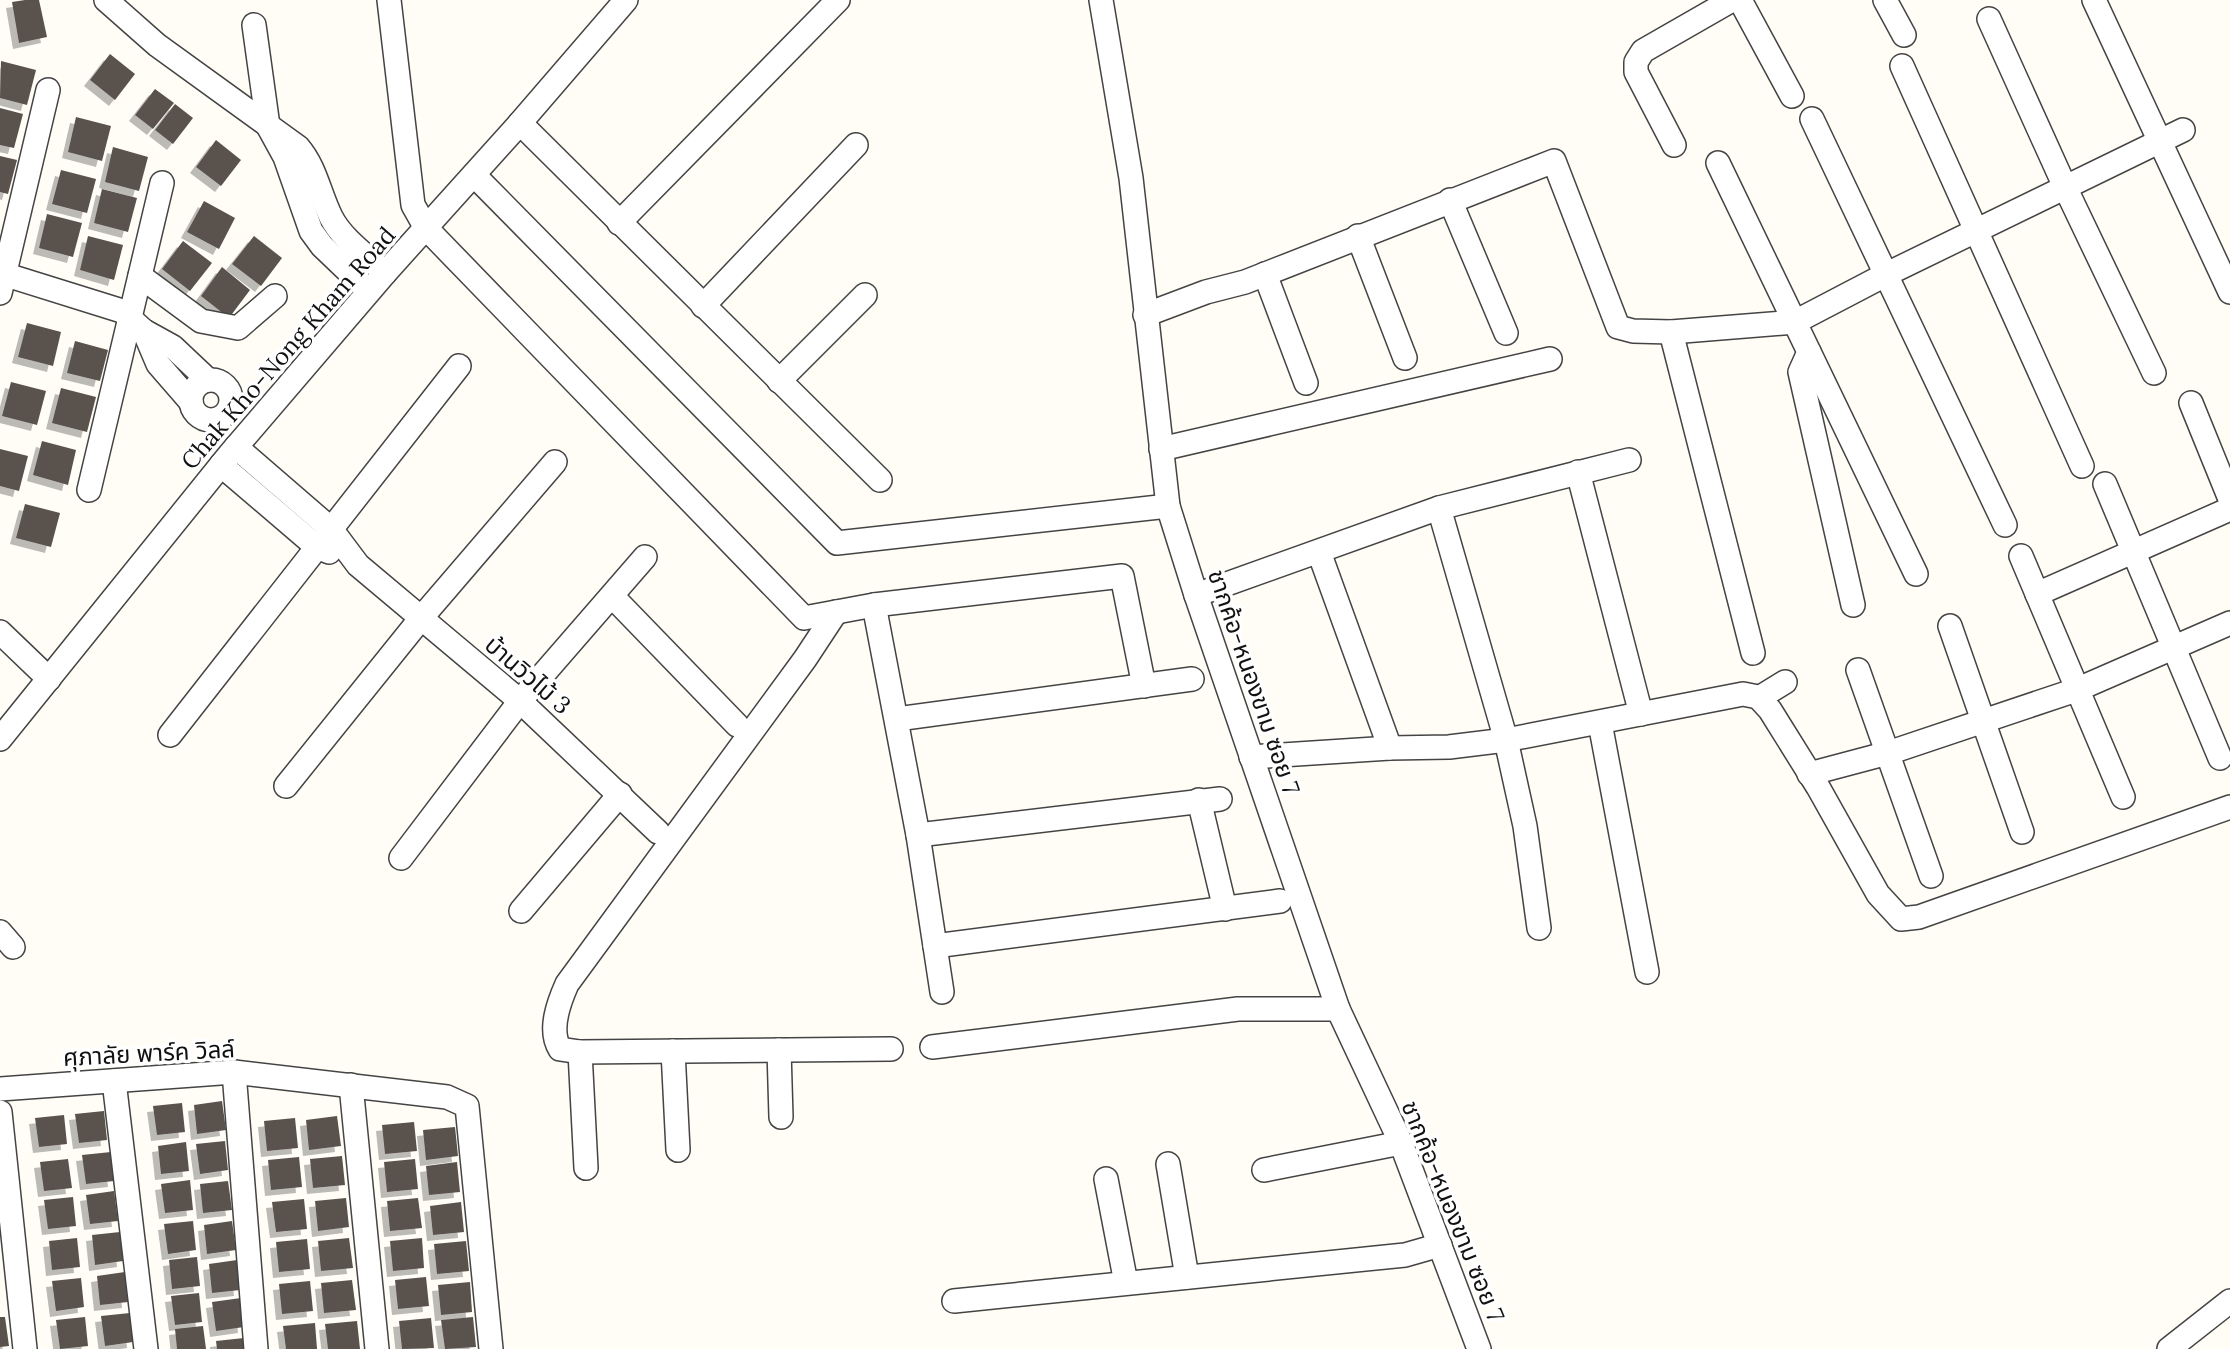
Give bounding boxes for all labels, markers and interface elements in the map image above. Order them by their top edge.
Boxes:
street label: Chak Kho-Nong Kham Road [174,220,402,476]
street label: ชากค้อ-หนองขาม ซอย 7 [1201,566,1307,798]
street label: บ้านวิวไม้ 3 [478,629,578,721]
street label: ศุภาลัย พาร์ค วิลล์ [62,1033,236,1073]
street label: ชากค้อ-หนองขาม ซอย 7 [1394,1096,1512,1326]

